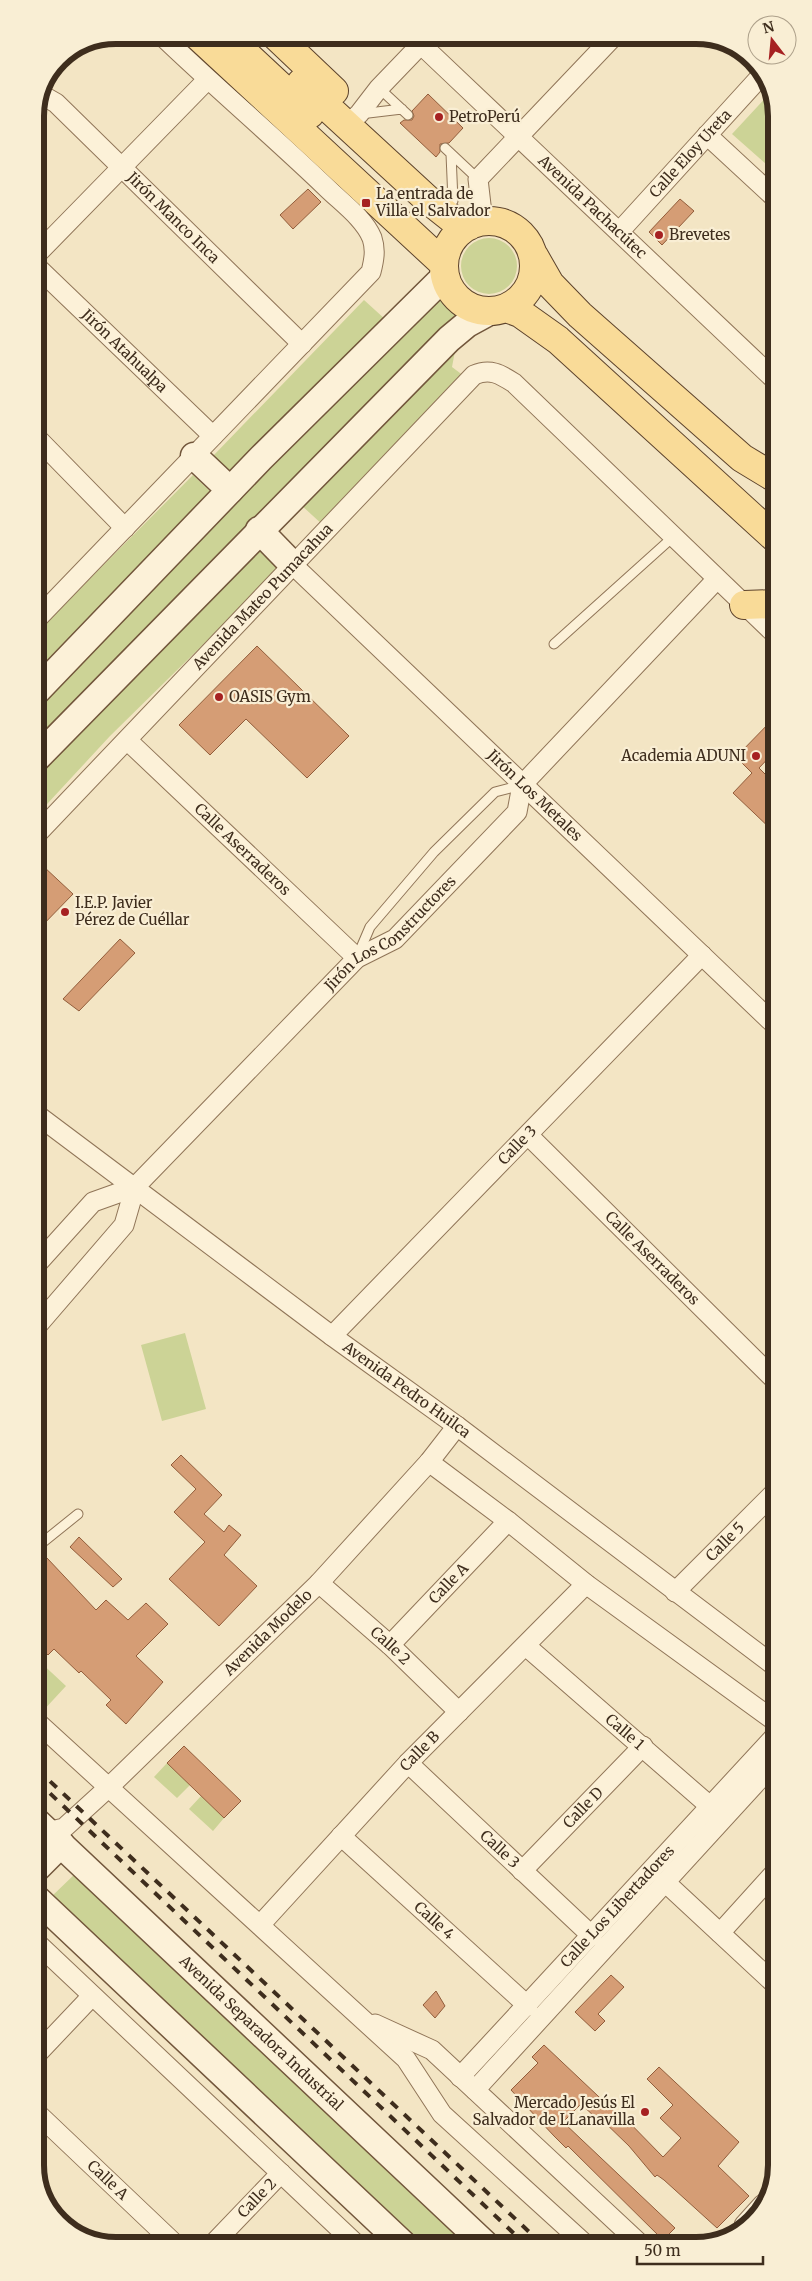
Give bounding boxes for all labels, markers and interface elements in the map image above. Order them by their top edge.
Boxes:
north arrow [747,15,797,65]
text: N [761,17,776,38]
street label: Calle Eloy Ureta [645,105,735,201]
place label: PetroPerú [449,107,520,126]
marker: PetroPerú [433,111,445,123]
street label: Avenida Pachacútec [534,150,651,263]
street label: Jirón Manco Inca [122,167,224,267]
place label: La entrada de Villa el Salvador [375,184,491,220]
marker: La entrada de Villa el Salvador [360,197,372,209]
place label: Brevetes [669,225,730,244]
marker: Brevetes [653,229,665,241]
street label: Jirón Atahualpa [77,304,172,396]
street label: Avenida Mateo Pumacahua [188,519,337,674]
place label: OASIS Gym [229,687,311,706]
marker: OASIS Gym [213,691,225,703]
street label: Jirón Los Metales [483,745,587,845]
place label: Academia ADUNI [620,746,746,765]
marker: Academia ADUNI [750,750,762,762]
street label: Calle Aserraderos [191,799,295,899]
street label: Jirón Los Constructores [319,871,460,996]
place label: I.E.P. Javier Pérez de Cuéllar [75,893,190,929]
marker: I.E.P. Javier Pérez de Cuéllar [59,906,71,918]
street label: Calle 3 [494,1121,540,1168]
street label: Calle Aserraderos [601,1207,704,1309]
street label: Avenida Pedro Huilca [339,1336,474,1442]
street label: Calle 5 [701,1518,748,1565]
street label: Calle A [424,1558,472,1608]
street label: Avenida Modelo [219,1585,316,1680]
street label: Calle 2 [367,1622,415,1669]
street label: Calle 1 [602,1710,649,1754]
street label: Calle B [395,1727,443,1775]
street label: Calle D [559,1783,607,1832]
street label: Calle 3 [476,1826,524,1872]
street label: Calle Los Libertadores [556,1841,678,1971]
street label: Calle 4 [410,1897,459,1944]
street label: Avenida Separadora Industrial [175,1950,348,2115]
place label: Mercado Jesús El Salvador de LLanavilla [473,2093,635,2129]
marker: Mercado Jesús El Salvador de LLanavilla [639,2106,651,2118]
street label: Calle A [84,2156,133,2204]
street label: Calle 2 [233,2174,280,2222]
scale bar [637,2234,763,2266]
text: 50 m [644,2241,681,2260]

